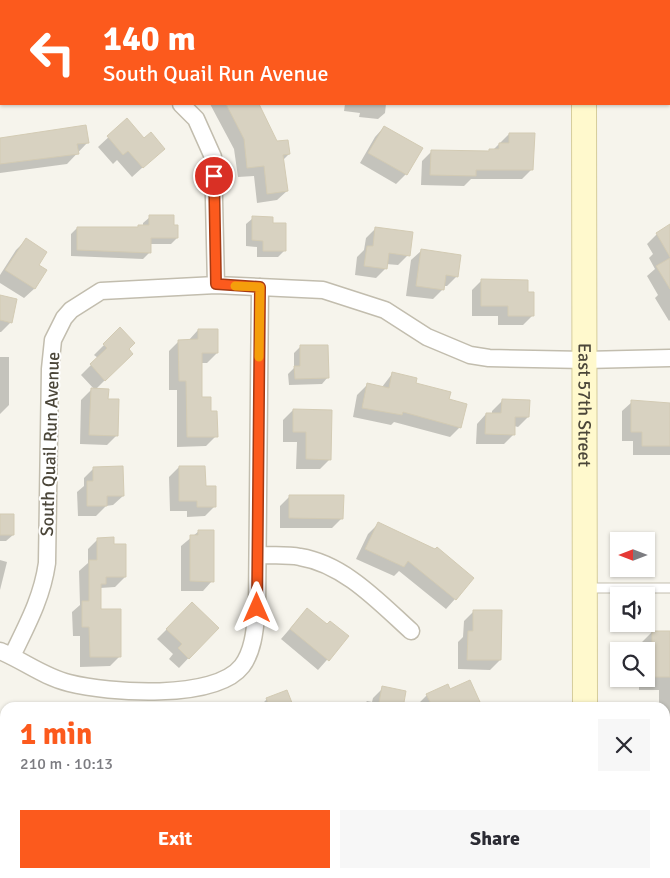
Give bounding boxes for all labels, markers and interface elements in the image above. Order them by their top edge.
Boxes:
text: 140 m [103,17,196,60]
icon: left [20,20,85,85]
text: South Quail Run Avenue [103,60,328,87]
pin [193,155,235,197]
icon: arrive [200,162,228,190]
street label: East 57th Street [573,343,596,467]
street label: South Quail Run Avenue [36,351,64,537]
north arrow [610,532,655,578]
map controls [610,532,655,687]
position arrow [230,581,282,633]
button: sound [610,587,655,632]
button: search [610,642,655,687]
text: 1 min [20,716,92,753]
button: close [598,719,650,771]
text: 210 m · 10:13 [20,754,113,774]
button: Exit [20,810,330,868]
button: Share [340,810,650,868]

